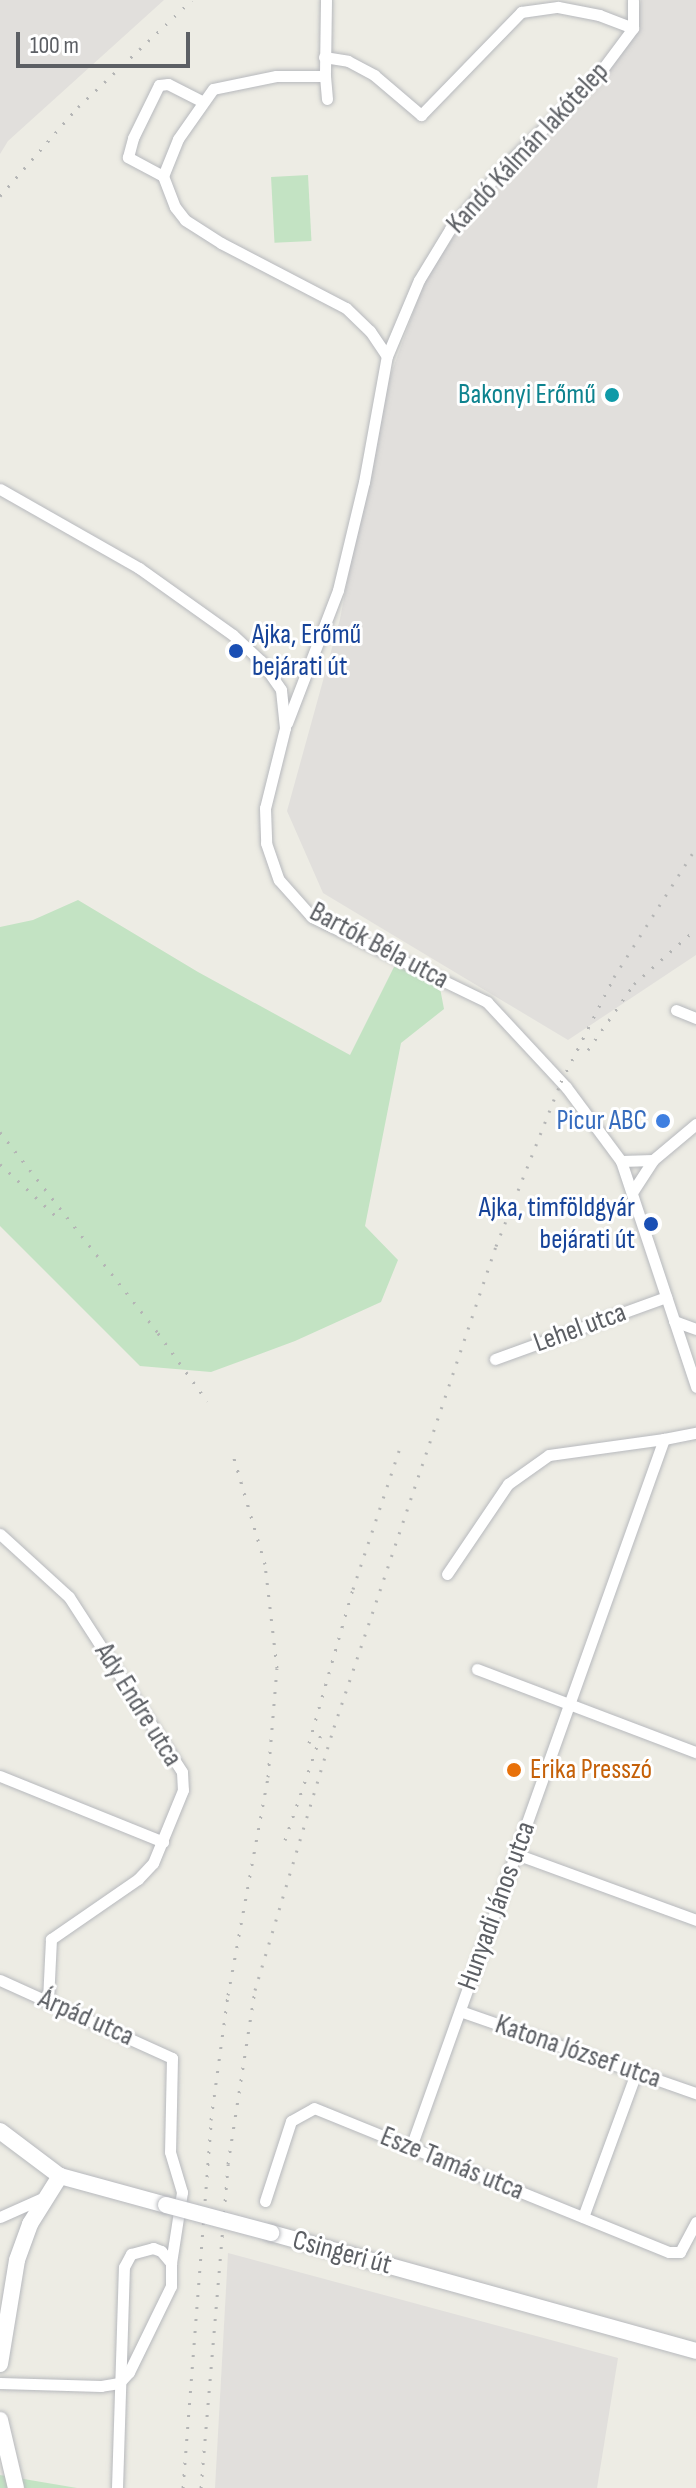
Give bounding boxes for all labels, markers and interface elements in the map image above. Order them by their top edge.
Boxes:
scale bar [20,16,194,66]
text: 100 m [30,31,79,60]
street label: Kandó Kálmán lakótelep [440,55,616,241]
place label: Bakonyi Erőmű [458,378,596,412]
marker: Bakonyi Erőmű [603,386,621,404]
place label: Ajka, Erőmű bejárati út [252,618,361,684]
marker: Ajka, Erőmű bejárati út [227,642,245,660]
street label: Bartók Béla utca [304,895,454,997]
place label: Picur ABC [557,1104,647,1138]
marker: Picur ABC [654,1112,672,1130]
place label: Ajka, timföldgyár bejárati út [478,1191,635,1257]
marker: Ajka, timföldgyár bejárati út [642,1215,660,1233]
street label: Lehel utca [529,1296,631,1360]
street label: Ady Endre utca [87,1637,189,1773]
place label: Erika Presszó [530,1753,652,1787]
marker: Erika Presszó [505,1761,523,1779]
street label: Hunyadi János utca [451,1817,543,1995]
street label: Árpád utca [33,1982,139,2054]
street label: Katona József utca [491,2008,665,2096]
street label: Esze Tamás utca [375,2120,529,2208]
street label: Csingeri út [289,2224,395,2282]

